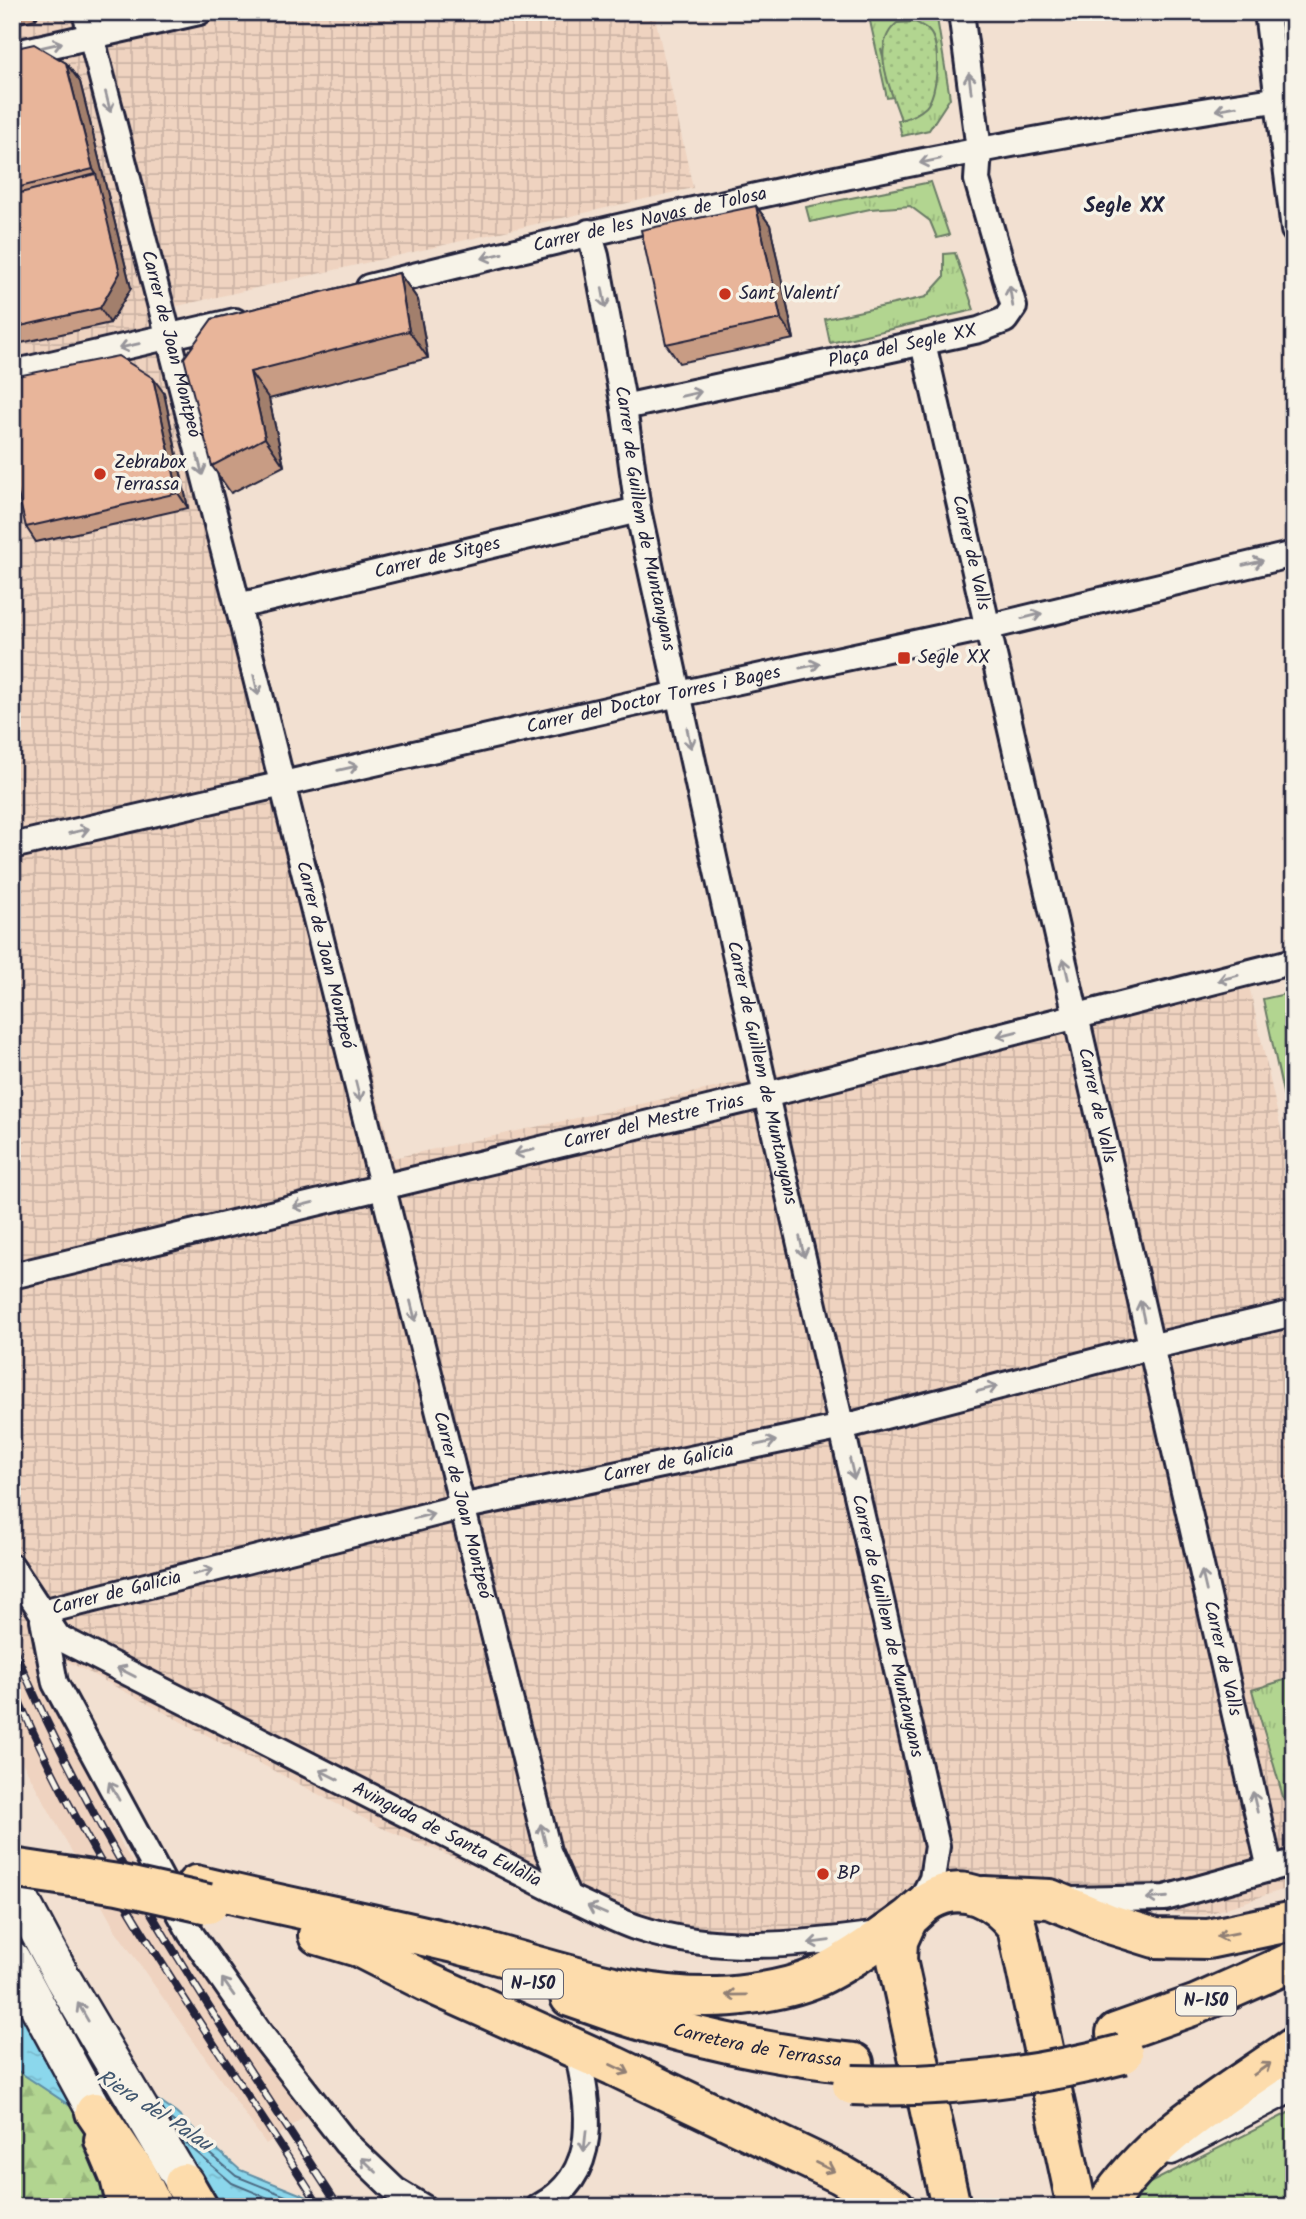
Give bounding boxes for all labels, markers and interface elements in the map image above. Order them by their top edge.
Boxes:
one-way arrow [40,37,63,51]
one-way arrow [963,72,976,95]
one-way arrow [102,90,115,113]
one-way arrow [1216,102,1238,115]
one-way arrow [919,154,942,168]
street label: Carrer de les Navas de Tolosa [530,179,770,261]
district label: Segle XX [1084,190,1165,223]
street label: Carrer de Joan Montpeó [132,247,209,443]
one-way arrow [482,250,504,263]
place label: Sant Valentí [739,279,841,309]
one-way arrow [1004,285,1018,308]
one-way arrow [598,286,611,309]
marker: Sant Valentí [717,286,733,302]
street label: Plaça del Segle XX [825,316,980,377]
one-way arrow [118,340,141,354]
street label: Carrer de Guillem de Muntanyans [605,383,683,654]
one-way arrow [679,386,702,400]
place label: Zebrabox Terrassa [114,448,187,500]
one-way arrow [195,454,208,476]
marker: Zebrabox Terrassa [92,466,108,482]
street label: Carrer de Valls [943,492,998,613]
street label: Carrer de Sitges [371,529,503,588]
one-way arrow [1241,556,1264,570]
one-way arrow [1020,609,1042,622]
place label: Segle XX [918,643,990,673]
marker: Segle XX [896,650,912,666]
street label: Carrer del Doctor Torres i Bages [524,657,783,743]
one-way arrow [798,659,821,672]
one-way arrow [250,673,264,696]
one-way arrow [683,726,697,749]
one-way arrow [336,761,359,775]
one-way arrow [67,824,90,838]
street label: Carrer de Joan Montpeó [287,858,363,1053]
street label: Carrer de Guillem de Muntanyans [718,938,806,1208]
one-way arrow [1059,958,1073,981]
one-way arrow [1217,972,1240,985]
one-way arrow [996,1028,1019,1041]
street label: Carrer de Valls [1069,1045,1124,1166]
one-way arrow [352,1079,365,1101]
street label: Carrer del Mestre Trias [560,1086,747,1158]
one-way arrow [513,1146,536,1159]
one-way arrow [292,1199,315,1212]
one-way arrow [795,1235,809,1258]
one-way arrow [407,1299,420,1322]
one-way arrow [1134,1300,1148,1323]
one-way arrow [975,1382,998,1395]
street label: Carrer de Joan Montpeó [424,1408,500,1604]
street label: Carrer de Galícia [601,1435,737,1492]
one-way arrow [754,1436,777,1450]
one-way arrow [846,1457,860,1480]
street label: Carrer de Guillem de Muntanyans [842,1491,931,1761]
one-way arrow [412,1509,435,1522]
street label: Carrer de Galícia [49,1563,185,1624]
one-way arrow [191,1565,214,1578]
one-way arrow [1196,1570,1210,1593]
street label: Carrer de Valls [1194,1598,1250,1719]
one-way arrow [116,1664,137,1678]
one-way arrow [319,1768,339,1782]
street label: Avinguda de Santa Eulàlia [347,1774,547,1896]
one-way arrow [106,1781,120,1801]
one-way arrow [1248,1791,1261,1814]
one-way arrow [536,1823,549,1846]
place label: BP [837,1859,860,1889]
marker: BP [815,1866,831,1882]
one-way arrow [1146,1892,1169,1905]
one-way arrow [587,1903,609,1916]
one-way arrow [1216,1929,1239,1942]
one-way arrow [809,1936,831,1949]
road number: N-150 [503,1970,563,1998]
one-way arrow [221,1978,235,1997]
road number: N-150 [1176,1986,1236,2015]
one-way arrow [725,1988,748,2001]
one-way arrow [76,2002,90,2022]
street label: Carretera de Terrassa [669,2015,843,2077]
water label: Riera del Palau [90,2061,221,2162]
one-way arrow [609,2062,630,2076]
one-way arrow [1252,2062,1271,2076]
one-way arrow [578,2129,591,2152]
one-way arrow [361,2157,378,2174]
one-way arrow [814,2161,835,2174]

